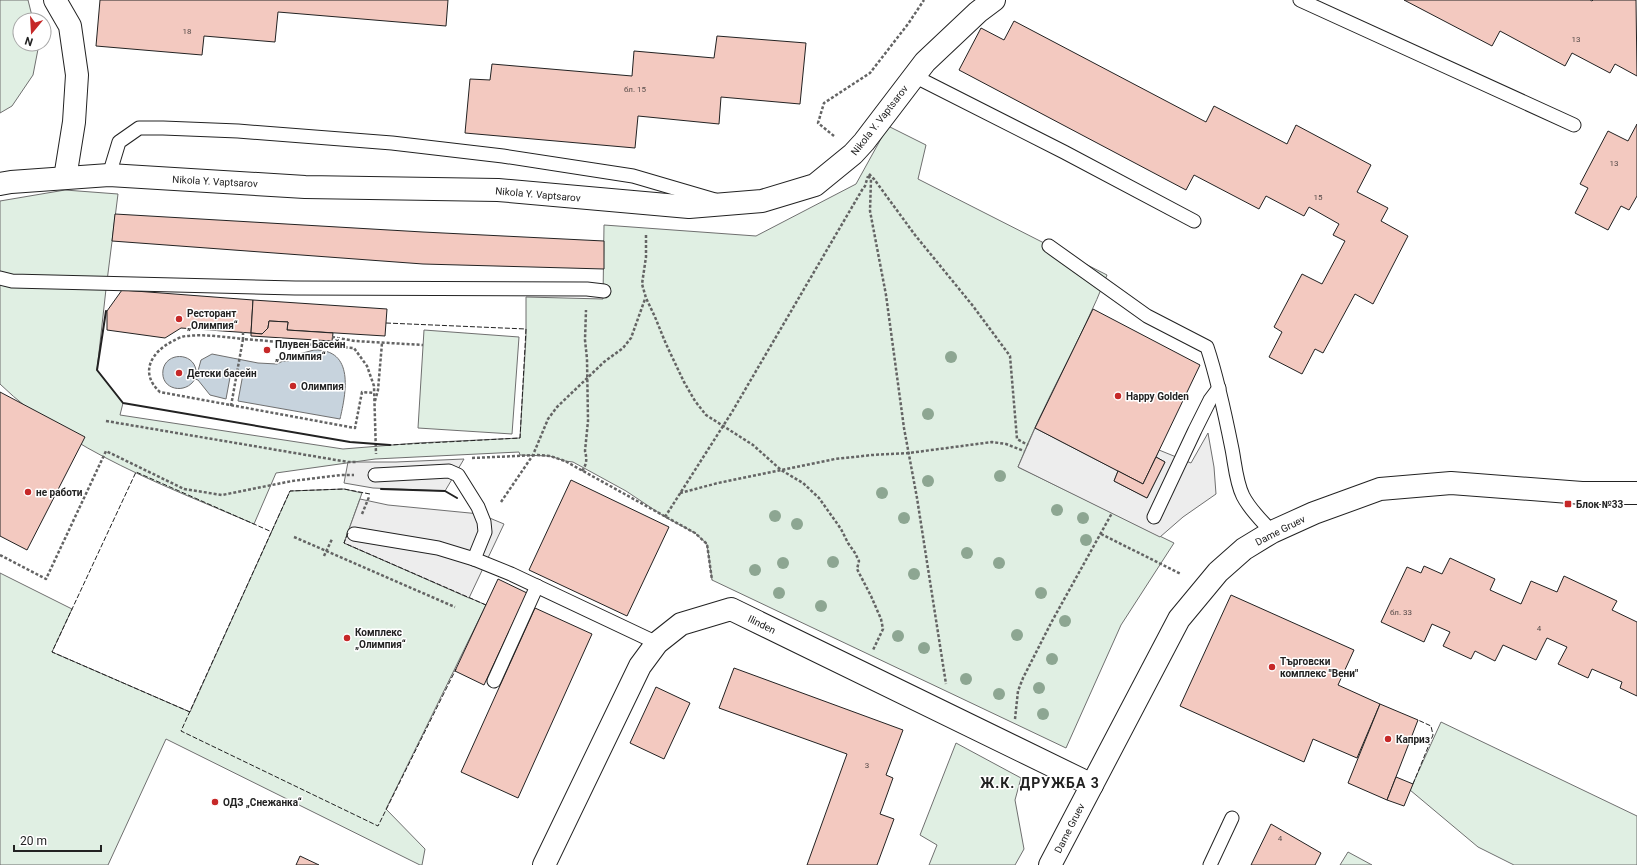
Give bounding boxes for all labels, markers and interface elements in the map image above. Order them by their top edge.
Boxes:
north arrow [12,12,52,52]
house number: 18 [183,27,192,36]
text: N [23,34,35,48]
house number: 13 [1572,35,1581,44]
street label: Nikola Y. Vaptsarov [849,83,910,157]
house number: бл. 15 [624,85,647,94]
house number: 13 [1610,159,1619,168]
street label: Nikola Y. Vaptsarov [172,174,258,189]
street label: Nikola Y. Vaptsarov [495,185,581,204]
house number: 15 [1314,193,1323,202]
place label: Ресторант „Олимпия“ [187,308,238,332]
marker: Ресторант „Олимпия“ [174,314,184,324]
place label: Плувен Басейн „Олимпия“ [275,339,346,363]
marker: Плувен Басейн „Олимпия“ [262,345,272,355]
marker: Детски басейн [174,368,184,378]
place label: Детски басейн [187,368,257,379]
marker: Олимпия [288,381,298,391]
place label: Олимпия [301,381,344,392]
marker: Happy Golden [1113,391,1123,401]
place label: Happy Golden [1126,391,1189,402]
marker: не работи [23,487,33,497]
place label: не работи [36,487,83,498]
marker: Блок №33 [1563,499,1573,509]
place label: Блок №33 [1576,499,1624,510]
street label: Dame Gruev [1254,513,1307,548]
house number: бл. 33 [1390,608,1412,617]
street label: Ilinden [746,613,777,636]
house number: 4 [1537,624,1542,633]
place label: Комплекс „Олимпия“ [355,627,406,651]
marker: Комплекс „Олимпия“ [342,633,352,643]
place label: Търговски комплекс "Вени" [1280,656,1358,679]
marker: Търговски комплекс "Вени" [1267,662,1277,672]
marker: Каприз [1383,734,1393,744]
place label: Каприз [1396,734,1430,745]
house number: 3 [865,761,869,770]
district label: Ж.К. ДРУЖБА 3 [980,775,1100,791]
marker: ОДЗ „Снежанка“ [210,797,220,807]
place label: ОДЗ „Снежанка“ [223,797,302,809]
street label: Dame Gruev [1052,801,1087,855]
scale bar [14,827,101,853]
text: 20 m [20,834,47,848]
house number: 4 [1278,834,1283,843]

